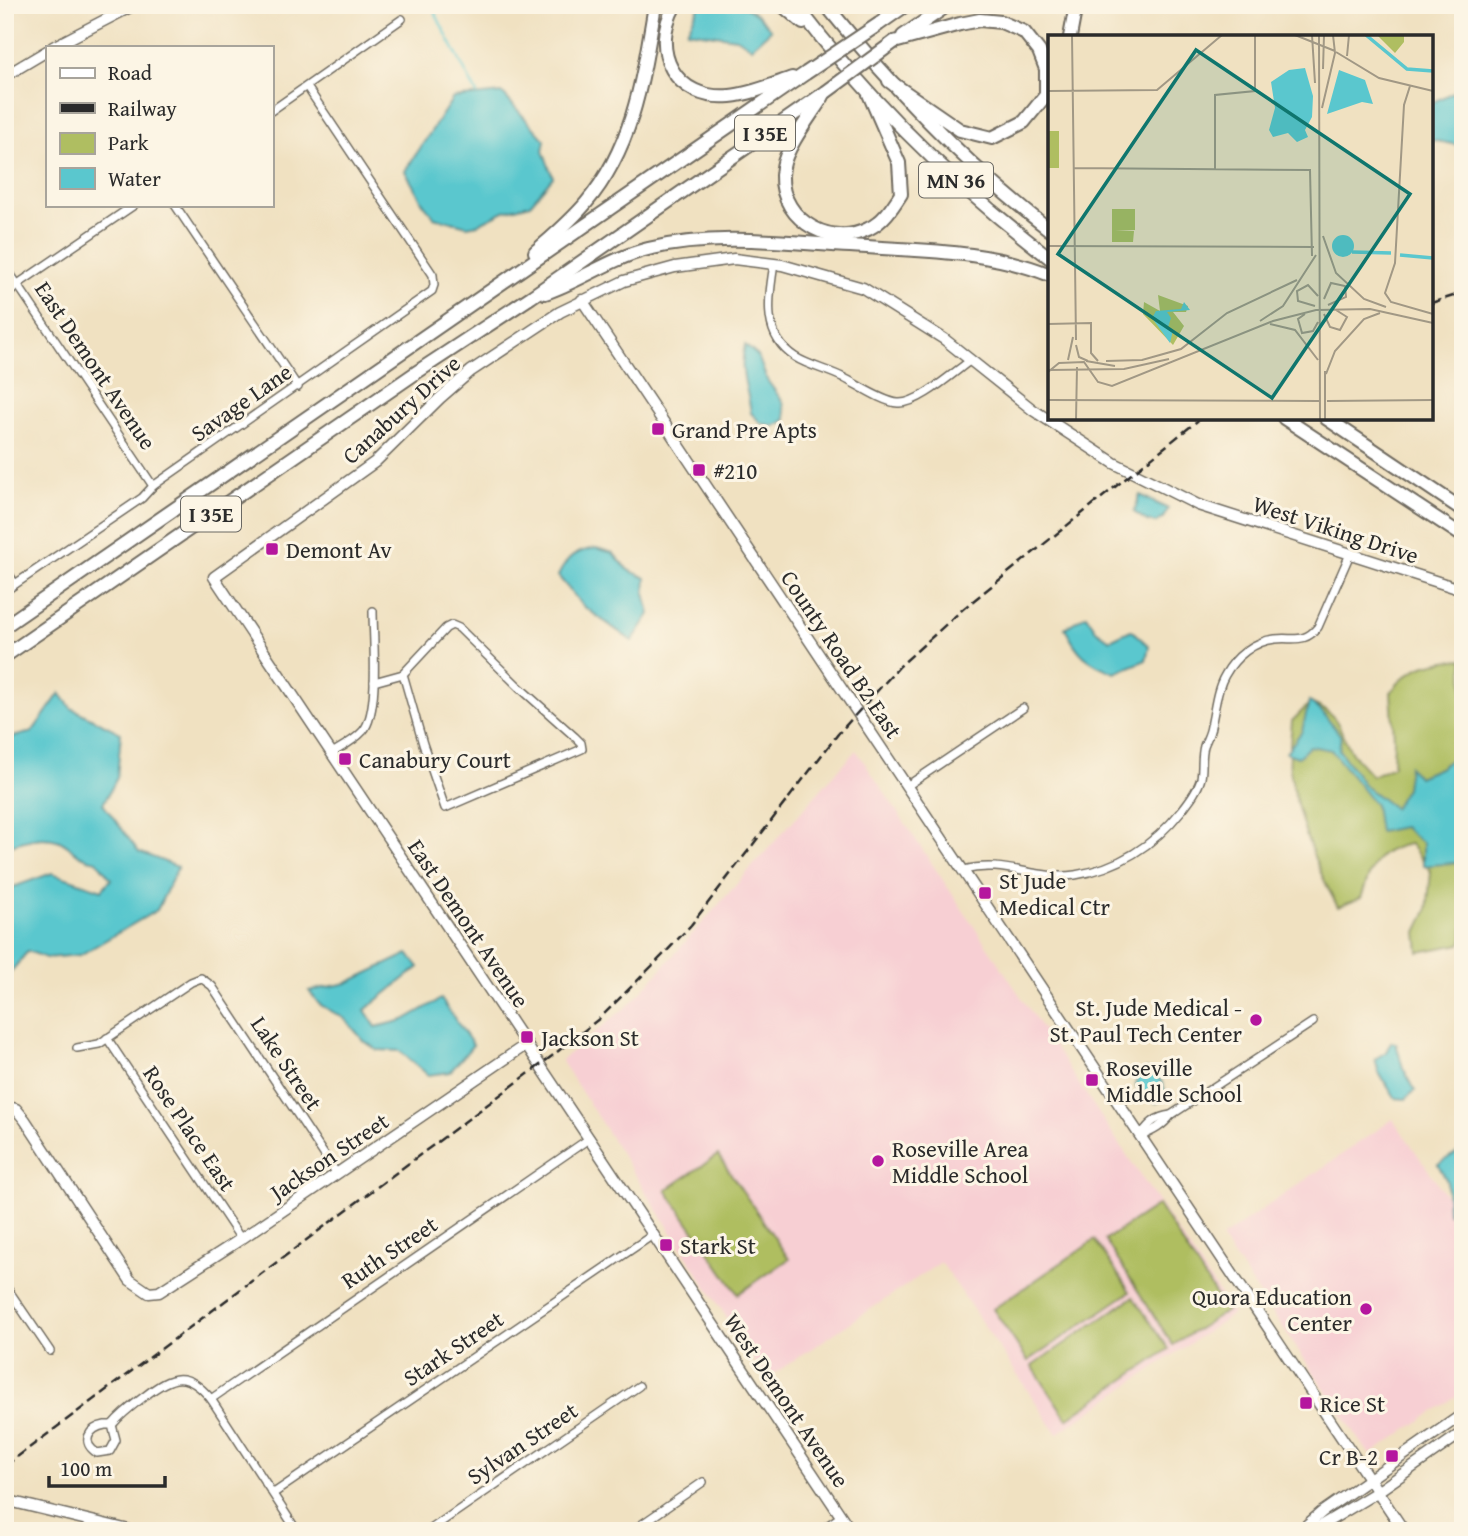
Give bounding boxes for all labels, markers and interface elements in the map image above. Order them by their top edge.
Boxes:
inset map [1048,35,1433,420]
legend [46,46,273,206]
text: Road [108,57,153,88]
text: Railway [108,93,177,124]
road number: I 35E [735,116,795,150]
text: Park [108,127,149,158]
road number: MN 36 [919,162,993,198]
text: Water [108,163,161,194]
street label: East Demont Avenue [27,274,165,456]
street label: Canabury Drive [335,347,467,471]
street label: Savage Lane [184,355,298,449]
place label: Grand Pre Apts [672,413,817,446]
marker: Grand Pre Apts [650,421,666,437]
place label: #210 [713,454,757,487]
marker: #210 [691,462,707,478]
street label: West Viking Drive [1249,487,1423,571]
road number: I 35E [181,496,241,532]
place label: Demont Av [286,533,392,566]
marker: Demont Av [264,541,280,557]
street label: County Road B2 East [773,563,911,745]
place label: Canabury Court [359,743,511,776]
marker: Canabury Court [337,751,353,767]
street label: East Demont Avenue [400,832,538,1014]
place label: St Jude Medical Ctr [999,864,1111,923]
marker: St Jude Medical Ctr [977,885,993,901]
place label: St. Jude Medical - St. Paul Tech Center [1050,991,1243,1050]
street label: Lake Street [243,1009,331,1117]
marker: St. Jude Medical - St. Paul Tech Center [1248,1012,1264,1028]
place label: Jackson St [538,1021,639,1054]
marker: Jackson St [519,1029,535,1045]
place label: Roseville Middle School [1106,1051,1242,1110]
street label: Rose Place East [136,1058,244,1198]
marker: Roseville Middle School [1084,1072,1100,1088]
street label: Jackson Street [261,1104,395,1210]
place label: Roseville Area Middle School [892,1132,1028,1191]
marker: Roseville Area Middle School [870,1153,886,1169]
street label: Ruth Street [334,1208,444,1296]
place label: Stark St [680,1229,756,1262]
marker: Stark St [658,1237,674,1253]
place label: Quora Education Center [1192,1280,1353,1339]
marker: Quora Education Center [1358,1301,1374,1317]
street label: Stark Street [396,1302,510,1394]
street label: West Demont Avenue [716,1306,858,1494]
place label: Rice St [1320,1387,1385,1420]
street label: Sylvan Street [460,1394,584,1492]
marker: Rice St [1298,1395,1314,1411]
place label: Cr B-2 [1319,1440,1378,1473]
scale bar [49,1445,164,1489]
marker: Cr B-2 [1384,1448,1400,1464]
text: 100 m [60,1453,112,1484]

